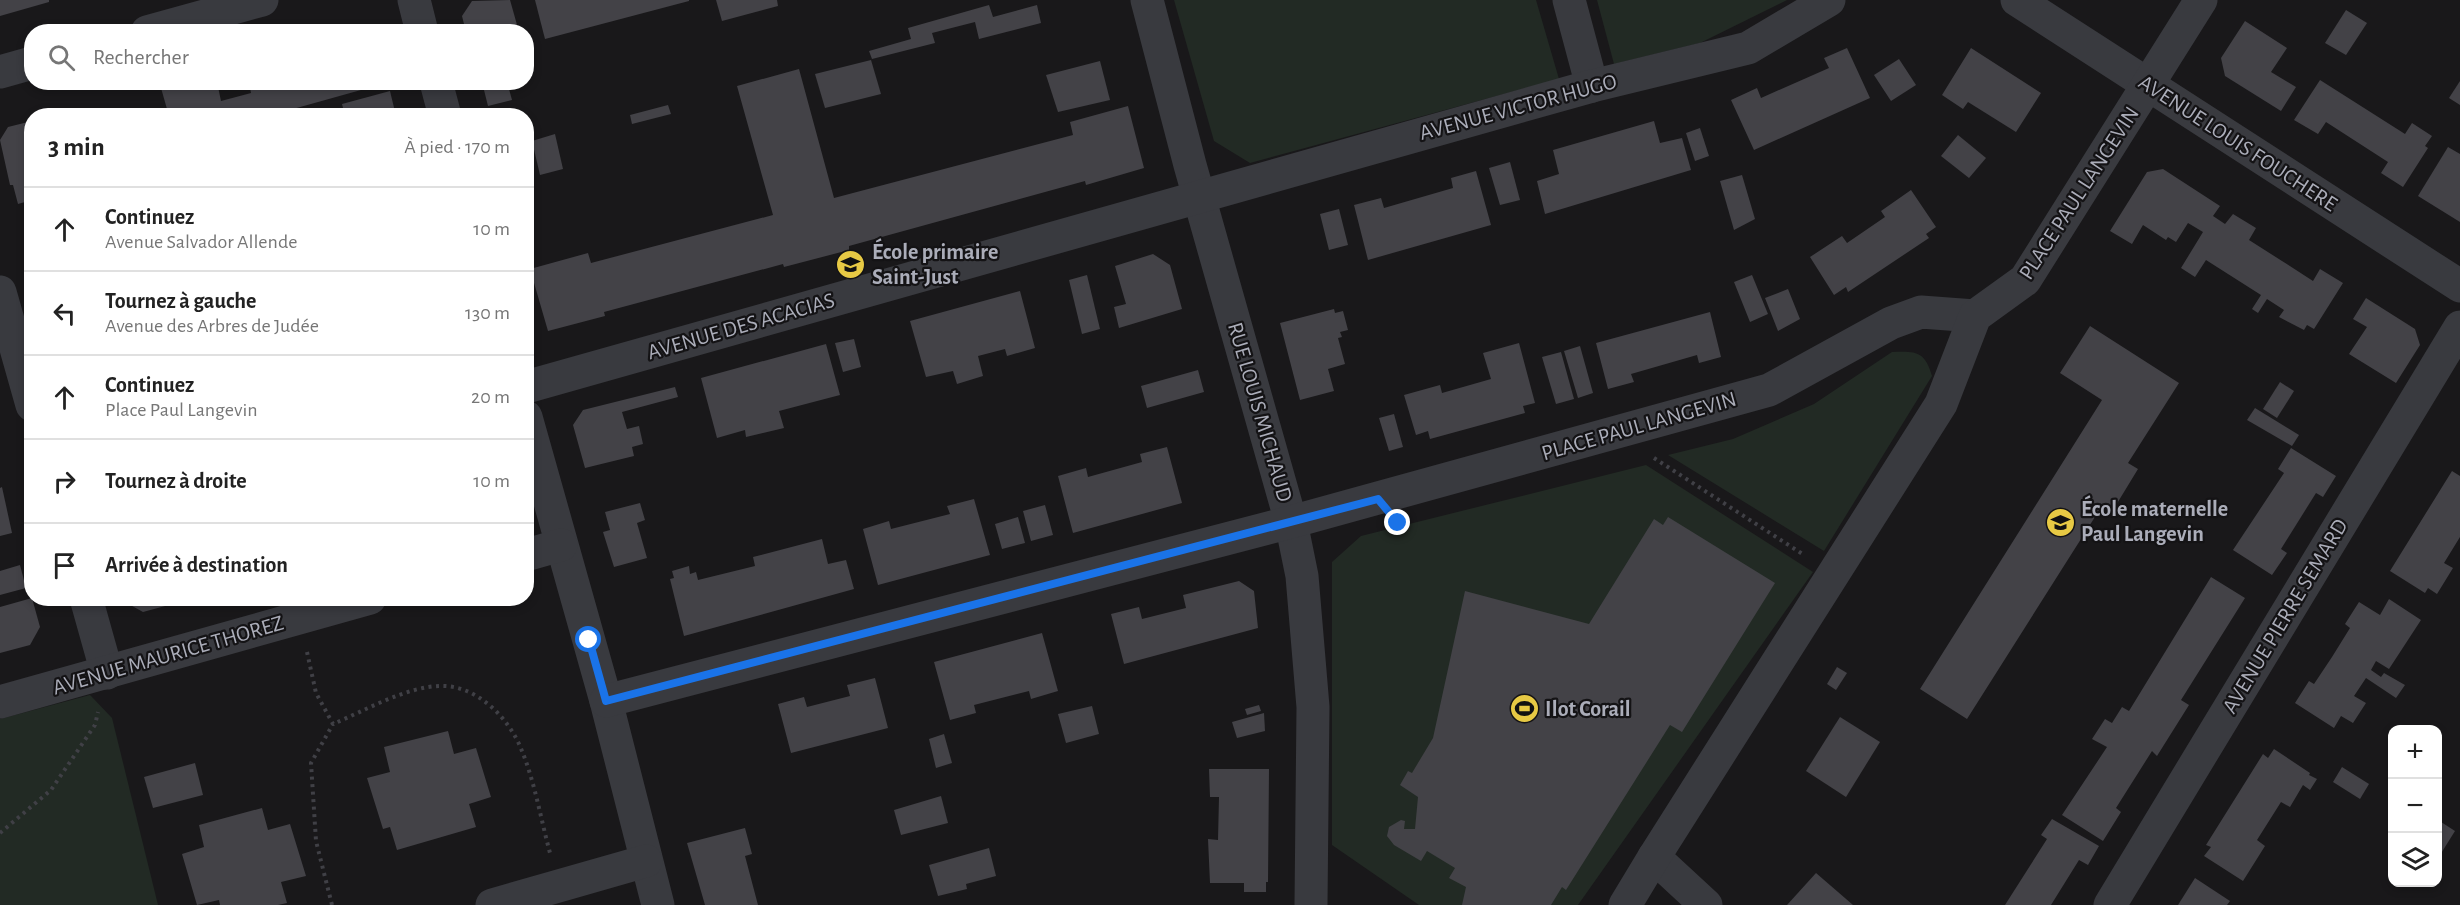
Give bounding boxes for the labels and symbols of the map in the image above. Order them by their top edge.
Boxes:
street label: AVENUE VICTOR HUGO [1417,70,1619,144]
street label: AVENUE LOUIS FOUCHERE [2135,71,2341,215]
street label: PLACE PAUL LANGEVIN [2015,102,2143,284]
place label: École primaire Saint-Just [872,238,998,288]
school or university icon: École primaire Saint-Just [835,249,867,281]
street label: AVENUE DES ACACIAS [645,289,837,363]
street label: RUE LOUIS MICHAUD [1224,320,1296,504]
street label: PLACE PAUL LANGEVIN [1539,388,1739,464]
place label: École maternelle Paul Langevin [2081,495,2228,545]
school or university icon: École maternelle Paul Langevin [2044,506,2076,538]
route end [1384,509,1410,535]
street label: AVENUE PIERRE SEMARD [2218,515,2352,717]
street label: AVENUE MAURICE THOREZ [50,611,286,699]
route start [575,626,601,652]
sports icon: Ilot Corail [1508,693,1540,725]
place label: Ilot Corail [1545,698,1631,720]

